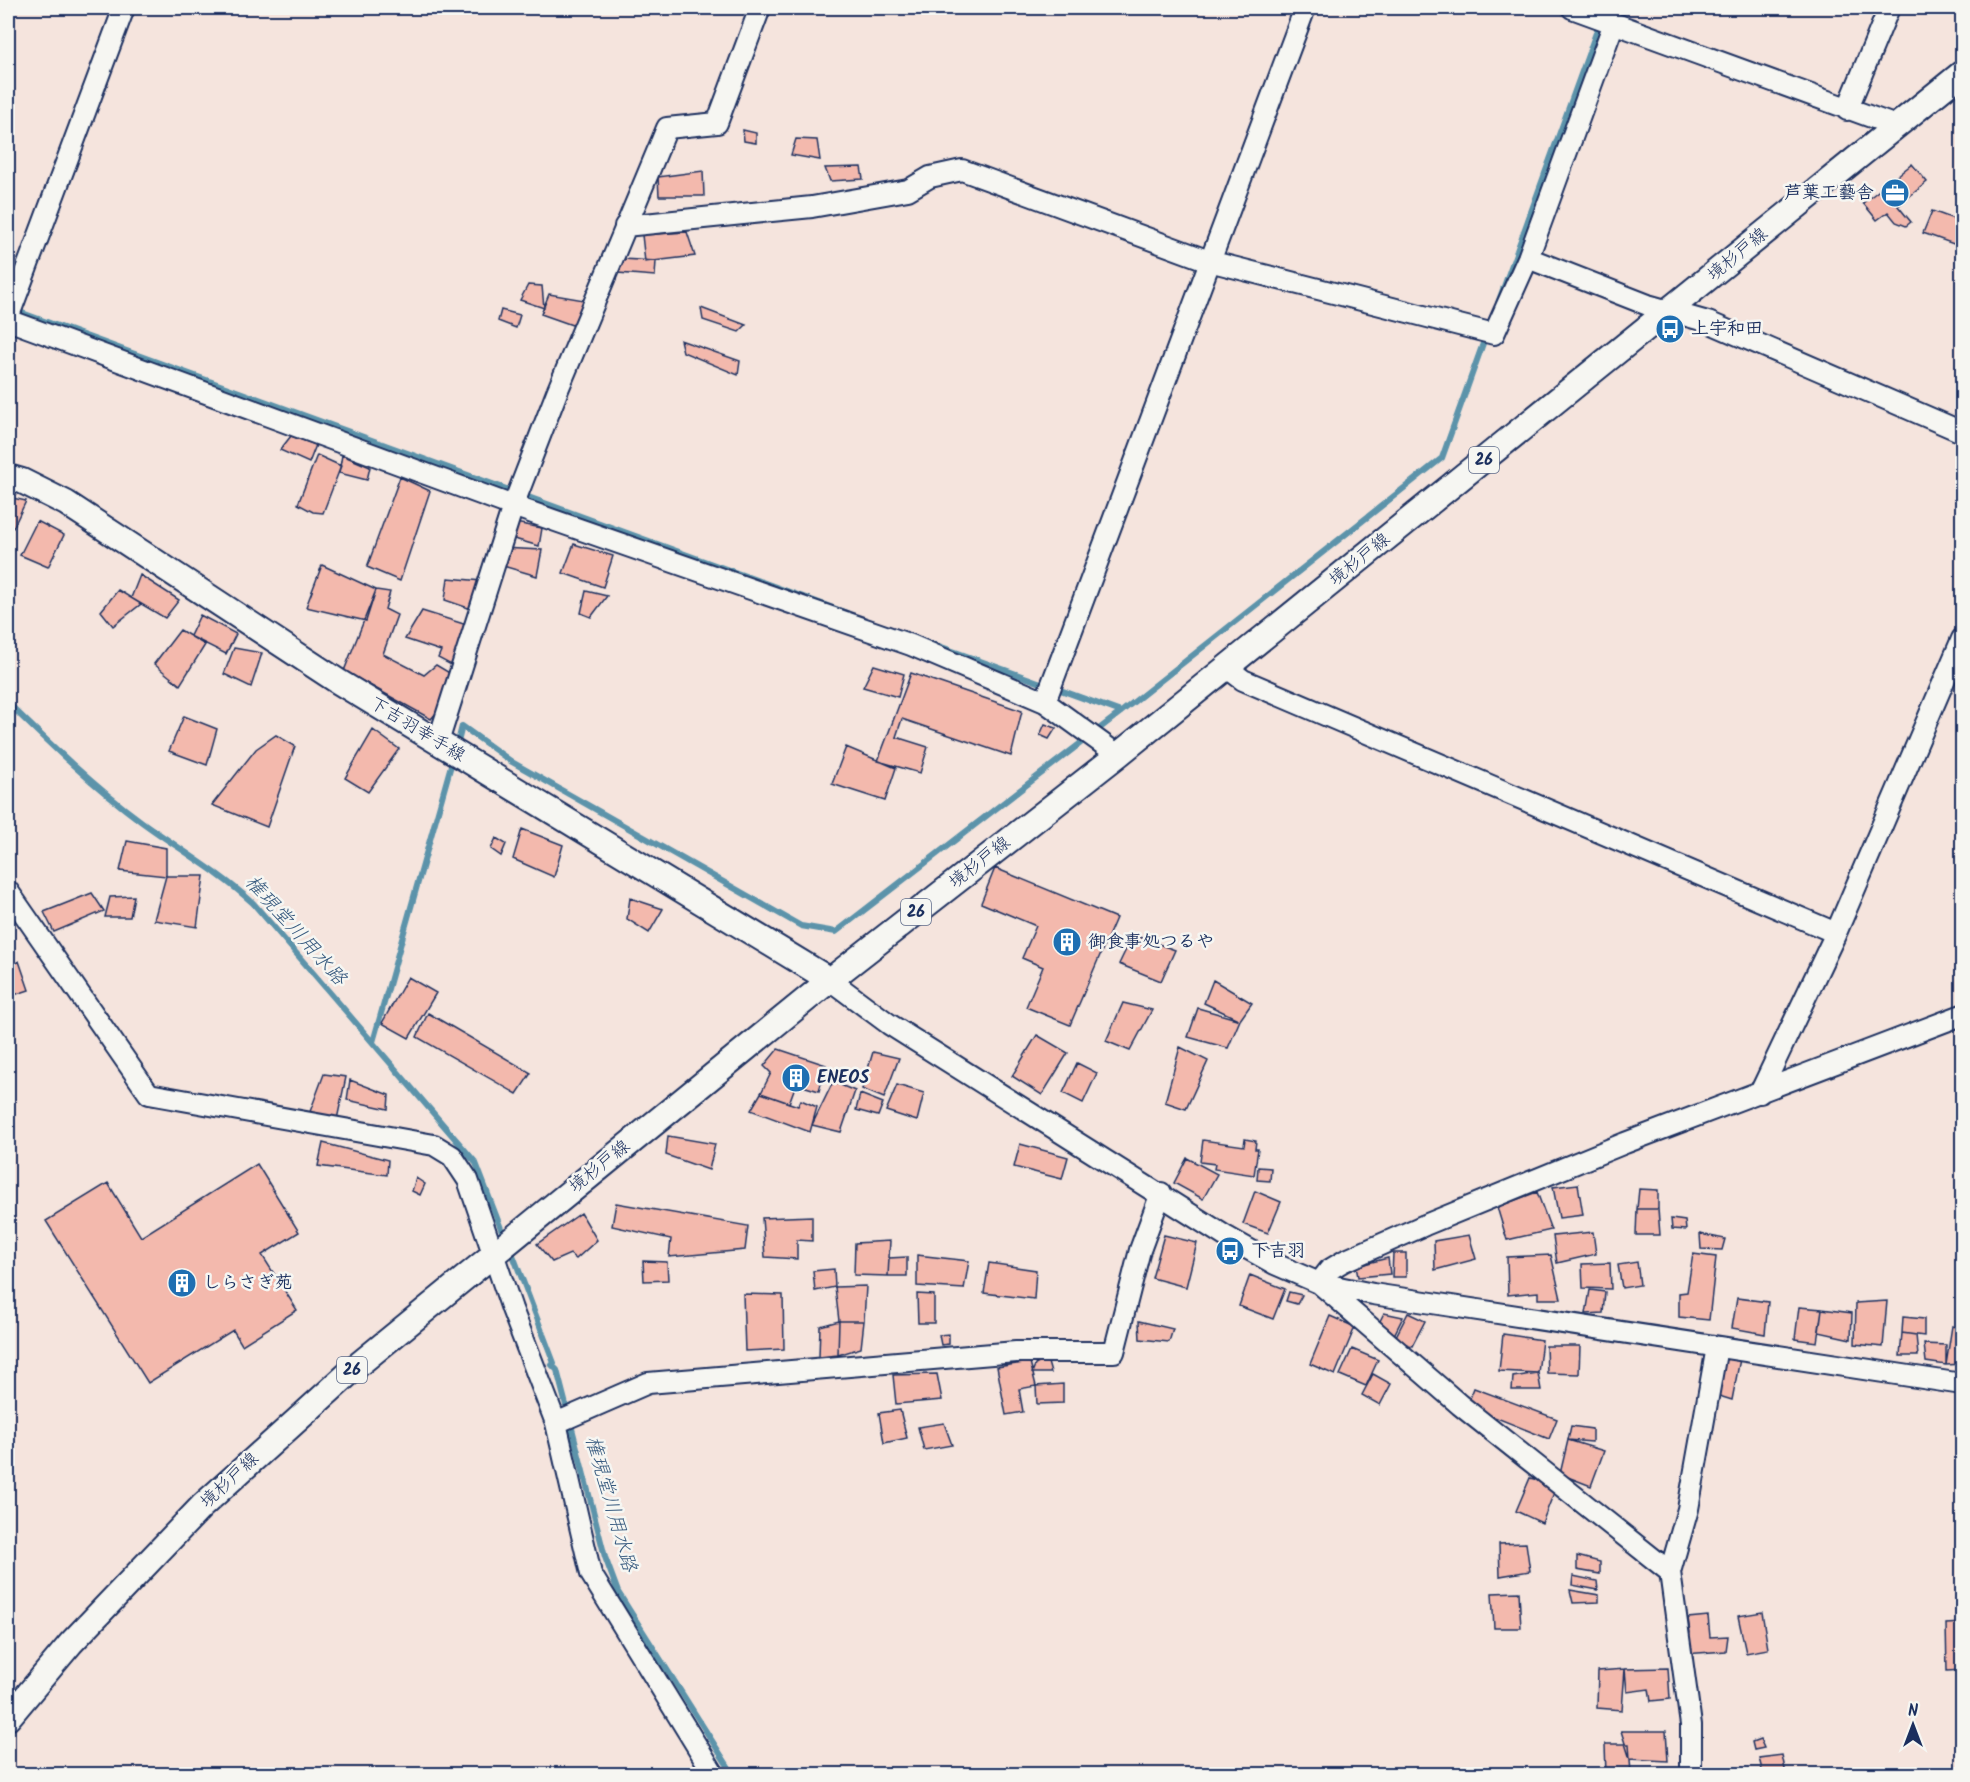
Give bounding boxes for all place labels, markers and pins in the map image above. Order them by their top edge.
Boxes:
office icon: 芦葉工藝舎 [1879,177,1911,209]
place label: 芦葉工藝舎 [1784,179,1874,208]
bus stop icon: 上宇和田 [1654,313,1686,345]
place label: 上宇和田 [1691,315,1763,344]
building icon: 御食事処つるや [1051,926,1083,958]
place label: 御食事処つるや [1088,928,1214,957]
building icon: ENEOS [780,1062,812,1094]
place label: ENEOS [817,1064,869,1093]
bus stop icon: 下吉羽 [1214,1235,1246,1267]
place label: 下吉羽 [1251,1237,1305,1266]
building icon: しらさぎ苑 [166,1267,198,1299]
place label: しらさぎ苑 [203,1269,293,1298]

